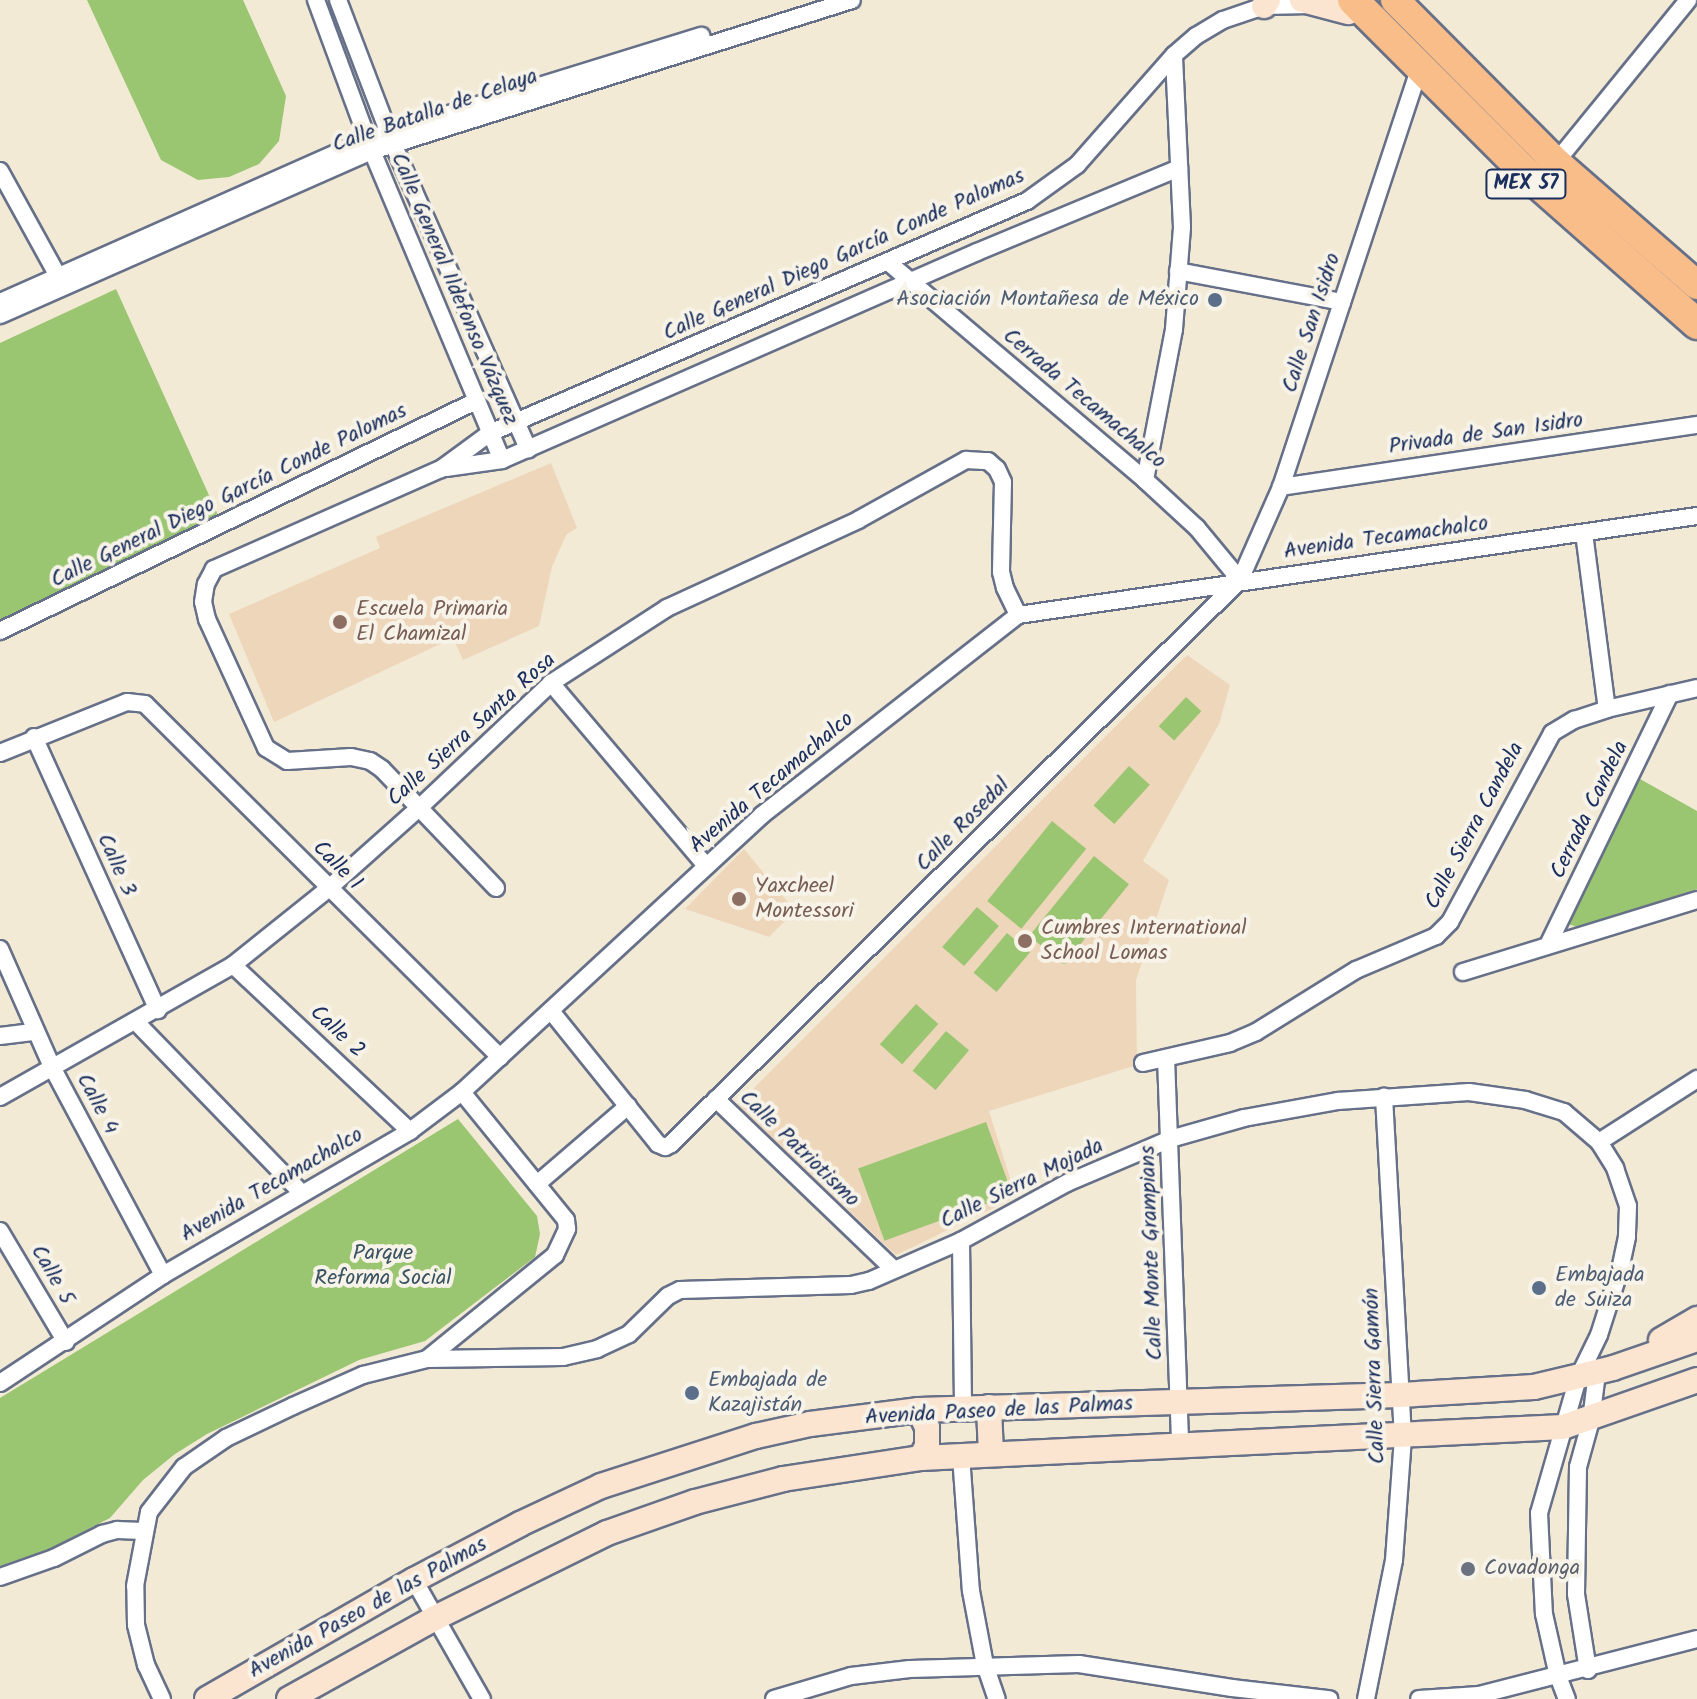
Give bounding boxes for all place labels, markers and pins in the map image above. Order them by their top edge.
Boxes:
place label: Asociación Montañesa de México [896,287,1199,313]
marker: Asociación Montañesa de México [1206,291,1224,309]
place label: Escuela Primaria El Chamizal [356,596,508,648]
marker: Escuela Primaria El Chamizal [331,613,349,631]
place label: Yaxcheel Montessori [755,873,854,924]
marker: Yaxcheel Montessori [730,890,748,908]
place label: Cumbres International School Lomas [1041,915,1247,966]
marker: Cumbres International School Lomas [1016,932,1034,950]
place label: Embajada de Suiza [1555,1262,1644,1314]
marker: Embajada de Suiza [1530,1279,1548,1297]
place label: Embajada de Kazajistán [708,1367,827,1418]
marker: Embajada de Kazajistán [683,1384,701,1402]
place label: Covadonga [1484,1556,1580,1582]
marker: Covadonga [1459,1560,1477,1578]

